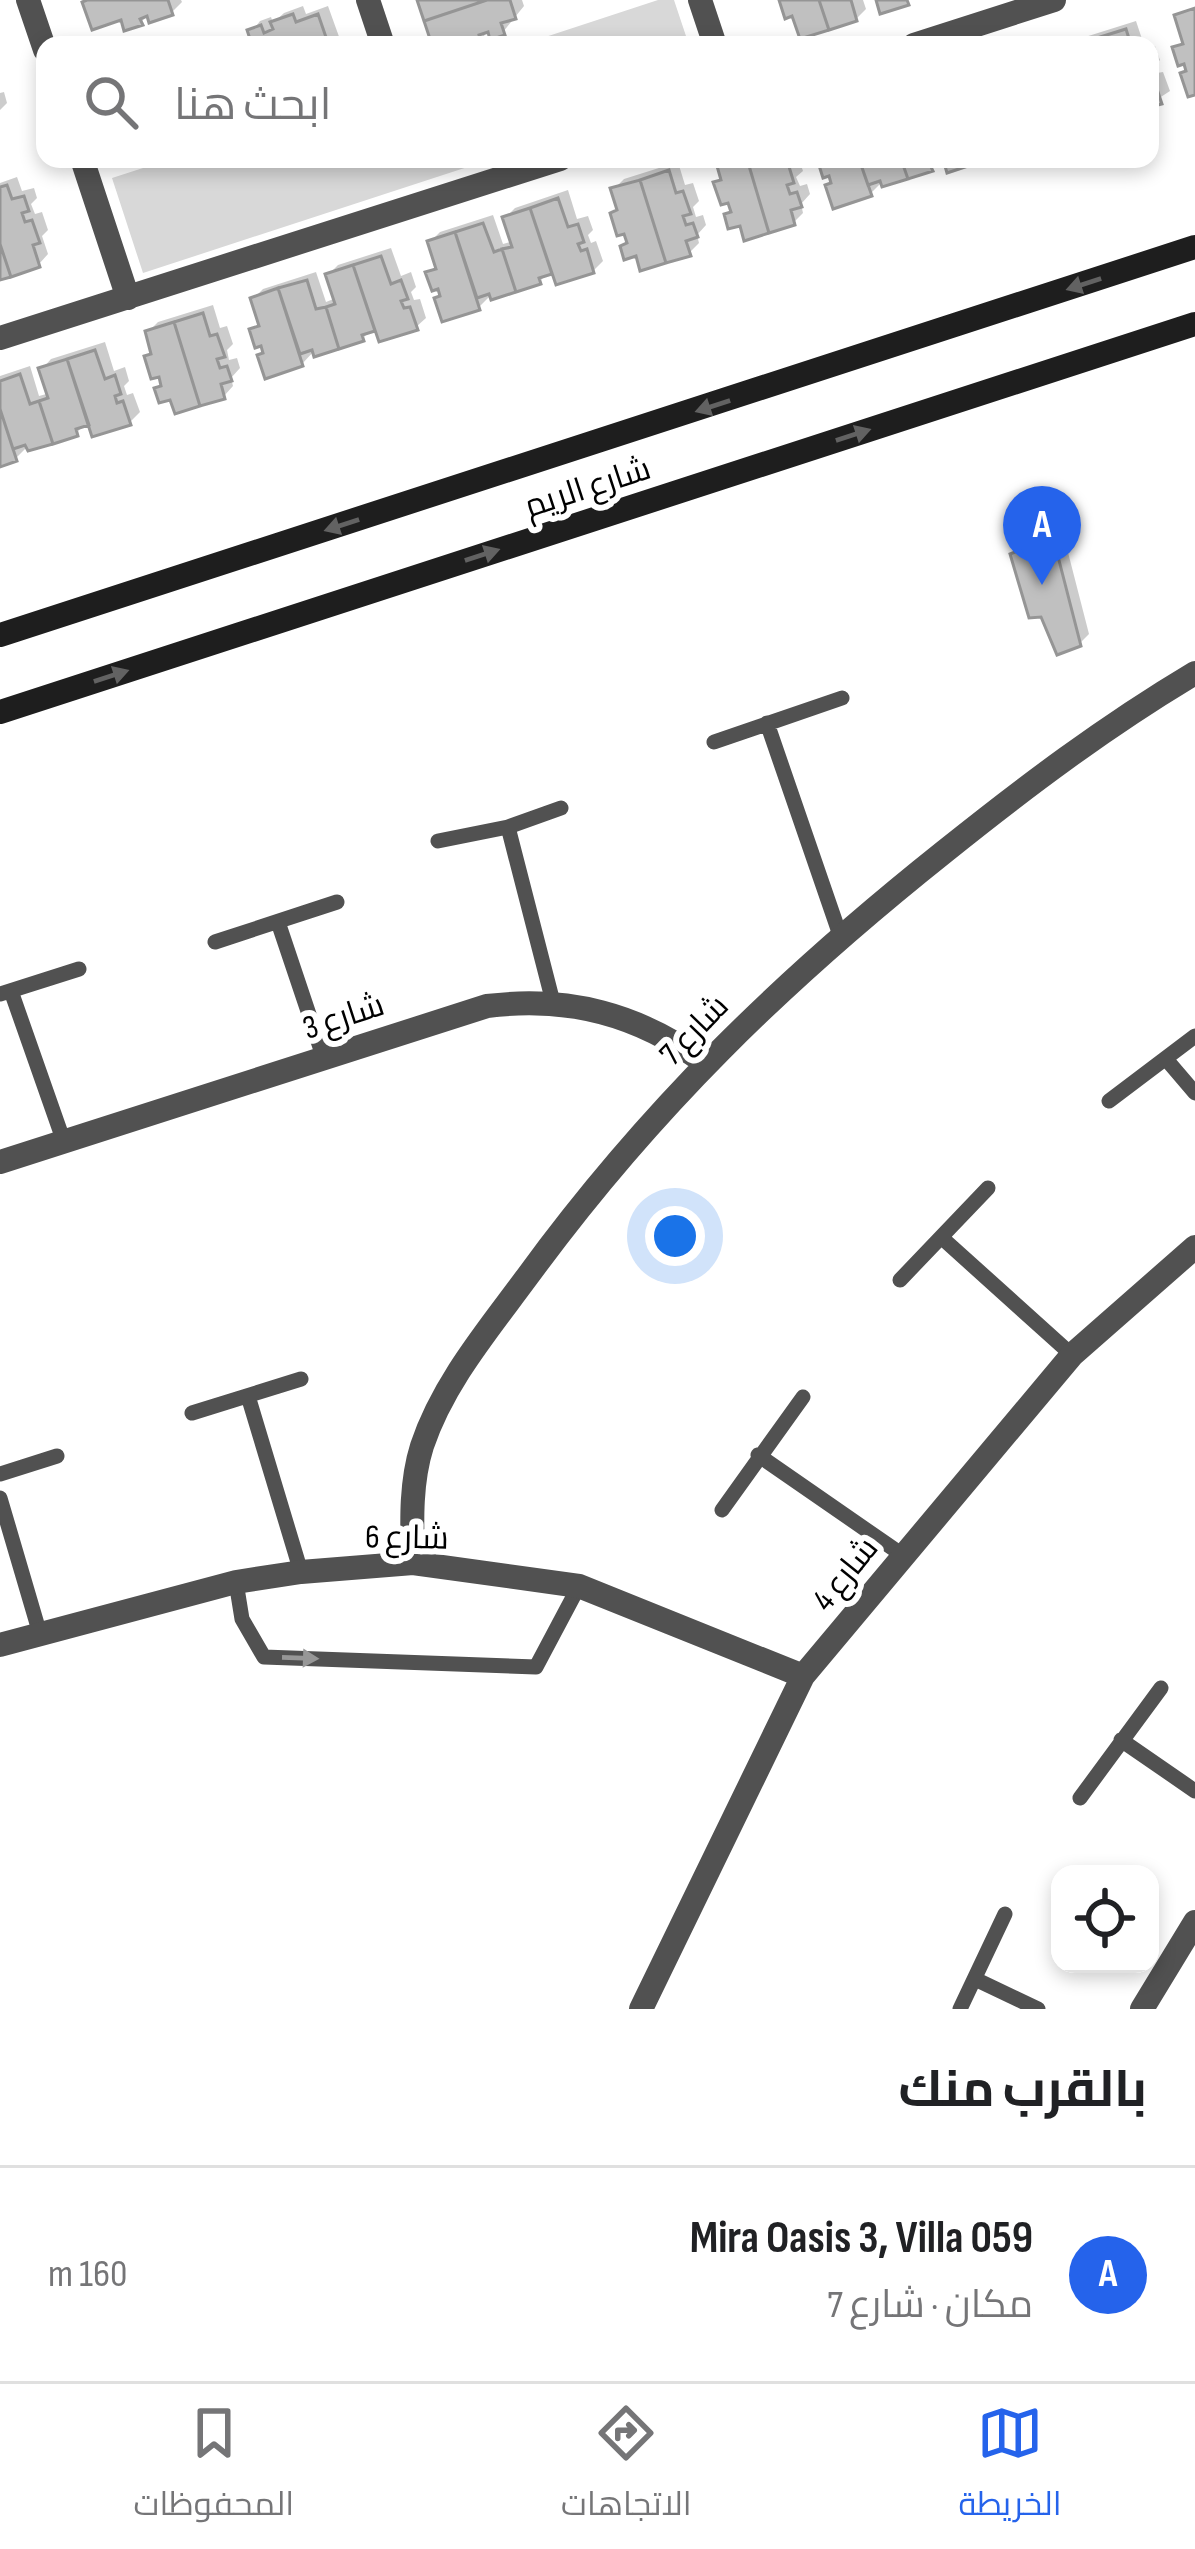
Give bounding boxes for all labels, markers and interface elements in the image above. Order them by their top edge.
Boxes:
search box [36,36,1159,168]
icon: search [78,69,144,135]
text: ابحث هنا [174,78,332,133]
one-way arrow [1066,276,1102,294]
one-way arrow [694,397,731,416]
one-way arrow [835,424,872,443]
street label: شارع الريم [520,449,656,528]
pin: A [1003,486,1081,585]
one-way arrow [323,516,360,535]
one-way arrow [464,545,501,564]
one-way arrow [93,665,130,684]
street label: شارع 3 [298,985,390,1050]
street label: شارع 7 [651,987,738,1075]
your location [645,1206,705,1266]
street label: شارع 6 [365,1517,449,1560]
street label: شارع 4 [804,1529,888,1620]
one-way arrow [282,1649,320,1668]
map controls [1051,1865,1159,1973]
button: locate [1051,1865,1159,1973]
text: بالقرب منك [898,2060,1147,2121]
text: Mira Oasis 3, Villa 059 [690,2211,1033,2266]
text: 160 m [48,2251,127,2298]
text: A [1099,2251,1117,2298]
text: مكان · شارع 7 [827,2282,1033,2329]
tab: المحفوظات [133,2400,294,2534]
tab: الاتجاهات [561,2400,692,2534]
tab: الخريطة [959,2400,1062,2534]

